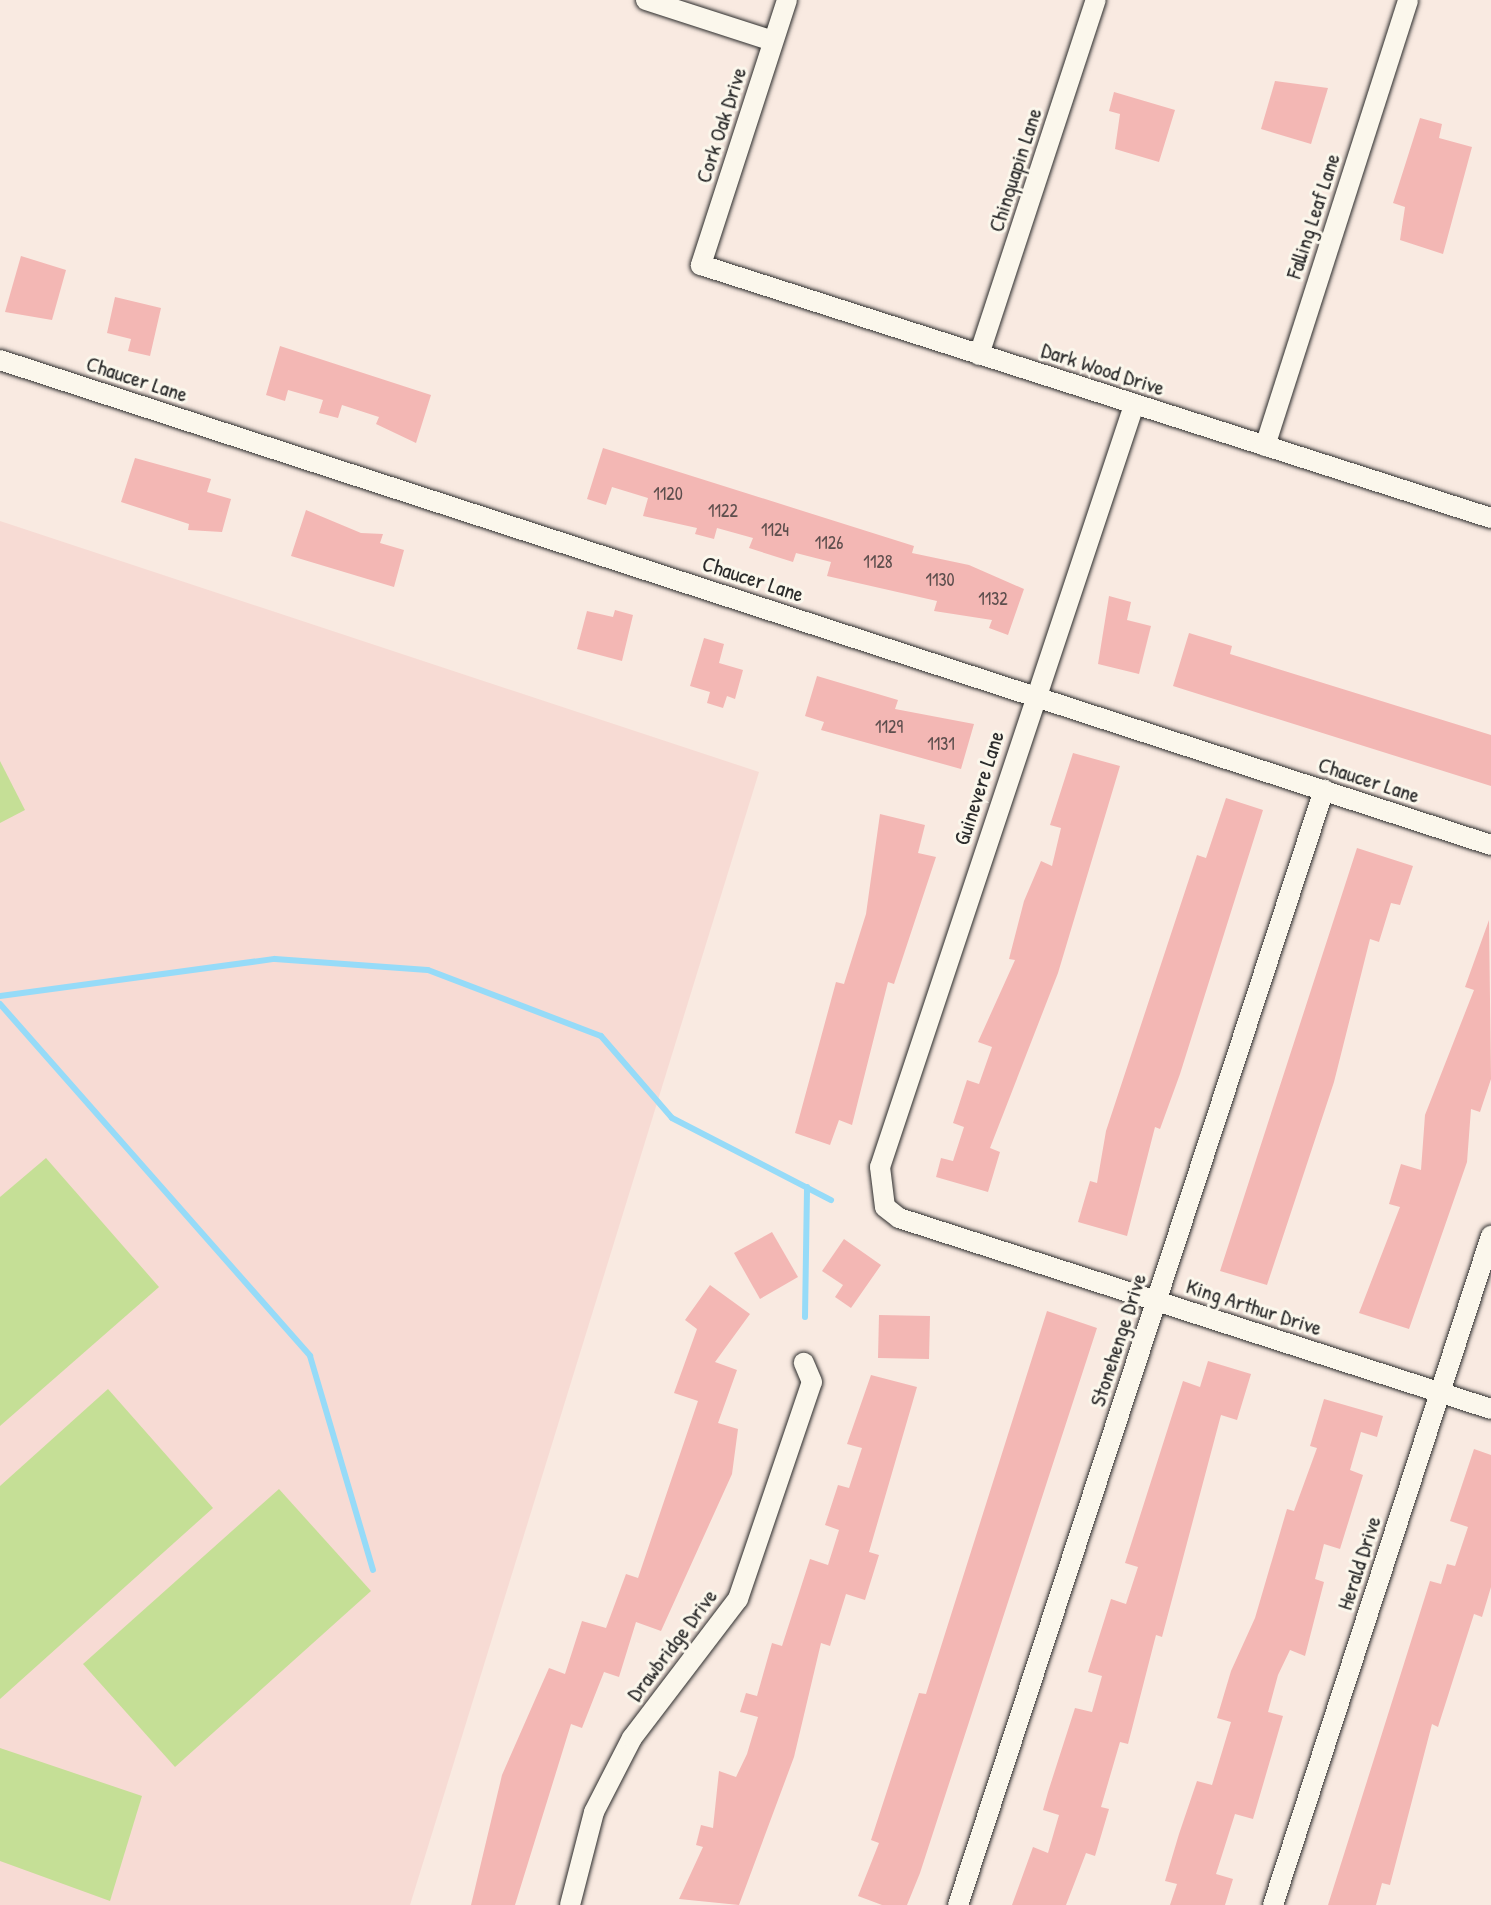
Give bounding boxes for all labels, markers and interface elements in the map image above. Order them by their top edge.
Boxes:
street label: Cork Oak Drive [690,64,752,186]
street label: Chinquapin Lane [983,105,1047,235]
street label: Falling Leaf Lane [1280,150,1346,282]
street label: Dark Wood Drive [1038,337,1168,401]
street label: Chaucer Lane [83,350,191,408]
house number: 1120 [653,483,683,505]
house number: 1122 [708,500,738,522]
house number: 1124 [761,519,789,541]
house number: 1126 [815,532,843,554]
street label: Chaucer Lane [699,550,807,608]
house number: 1128 [863,551,893,573]
house number: 1130 [925,569,955,591]
house number: 1132 [978,588,1008,610]
house number: 1129 [875,716,903,738]
street label: Guinevere Lane [948,728,1010,848]
house number: 1131 [927,733,955,755]
street label: Chaucer Lane [1315,751,1423,809]
street label: Stonehenge Drive [1084,1270,1152,1410]
street label: King Arthur Drive [1183,1273,1325,1341]
street label: Herald Drive [1331,1513,1387,1613]
street label: Drawbridge Drive [621,1584,723,1706]

